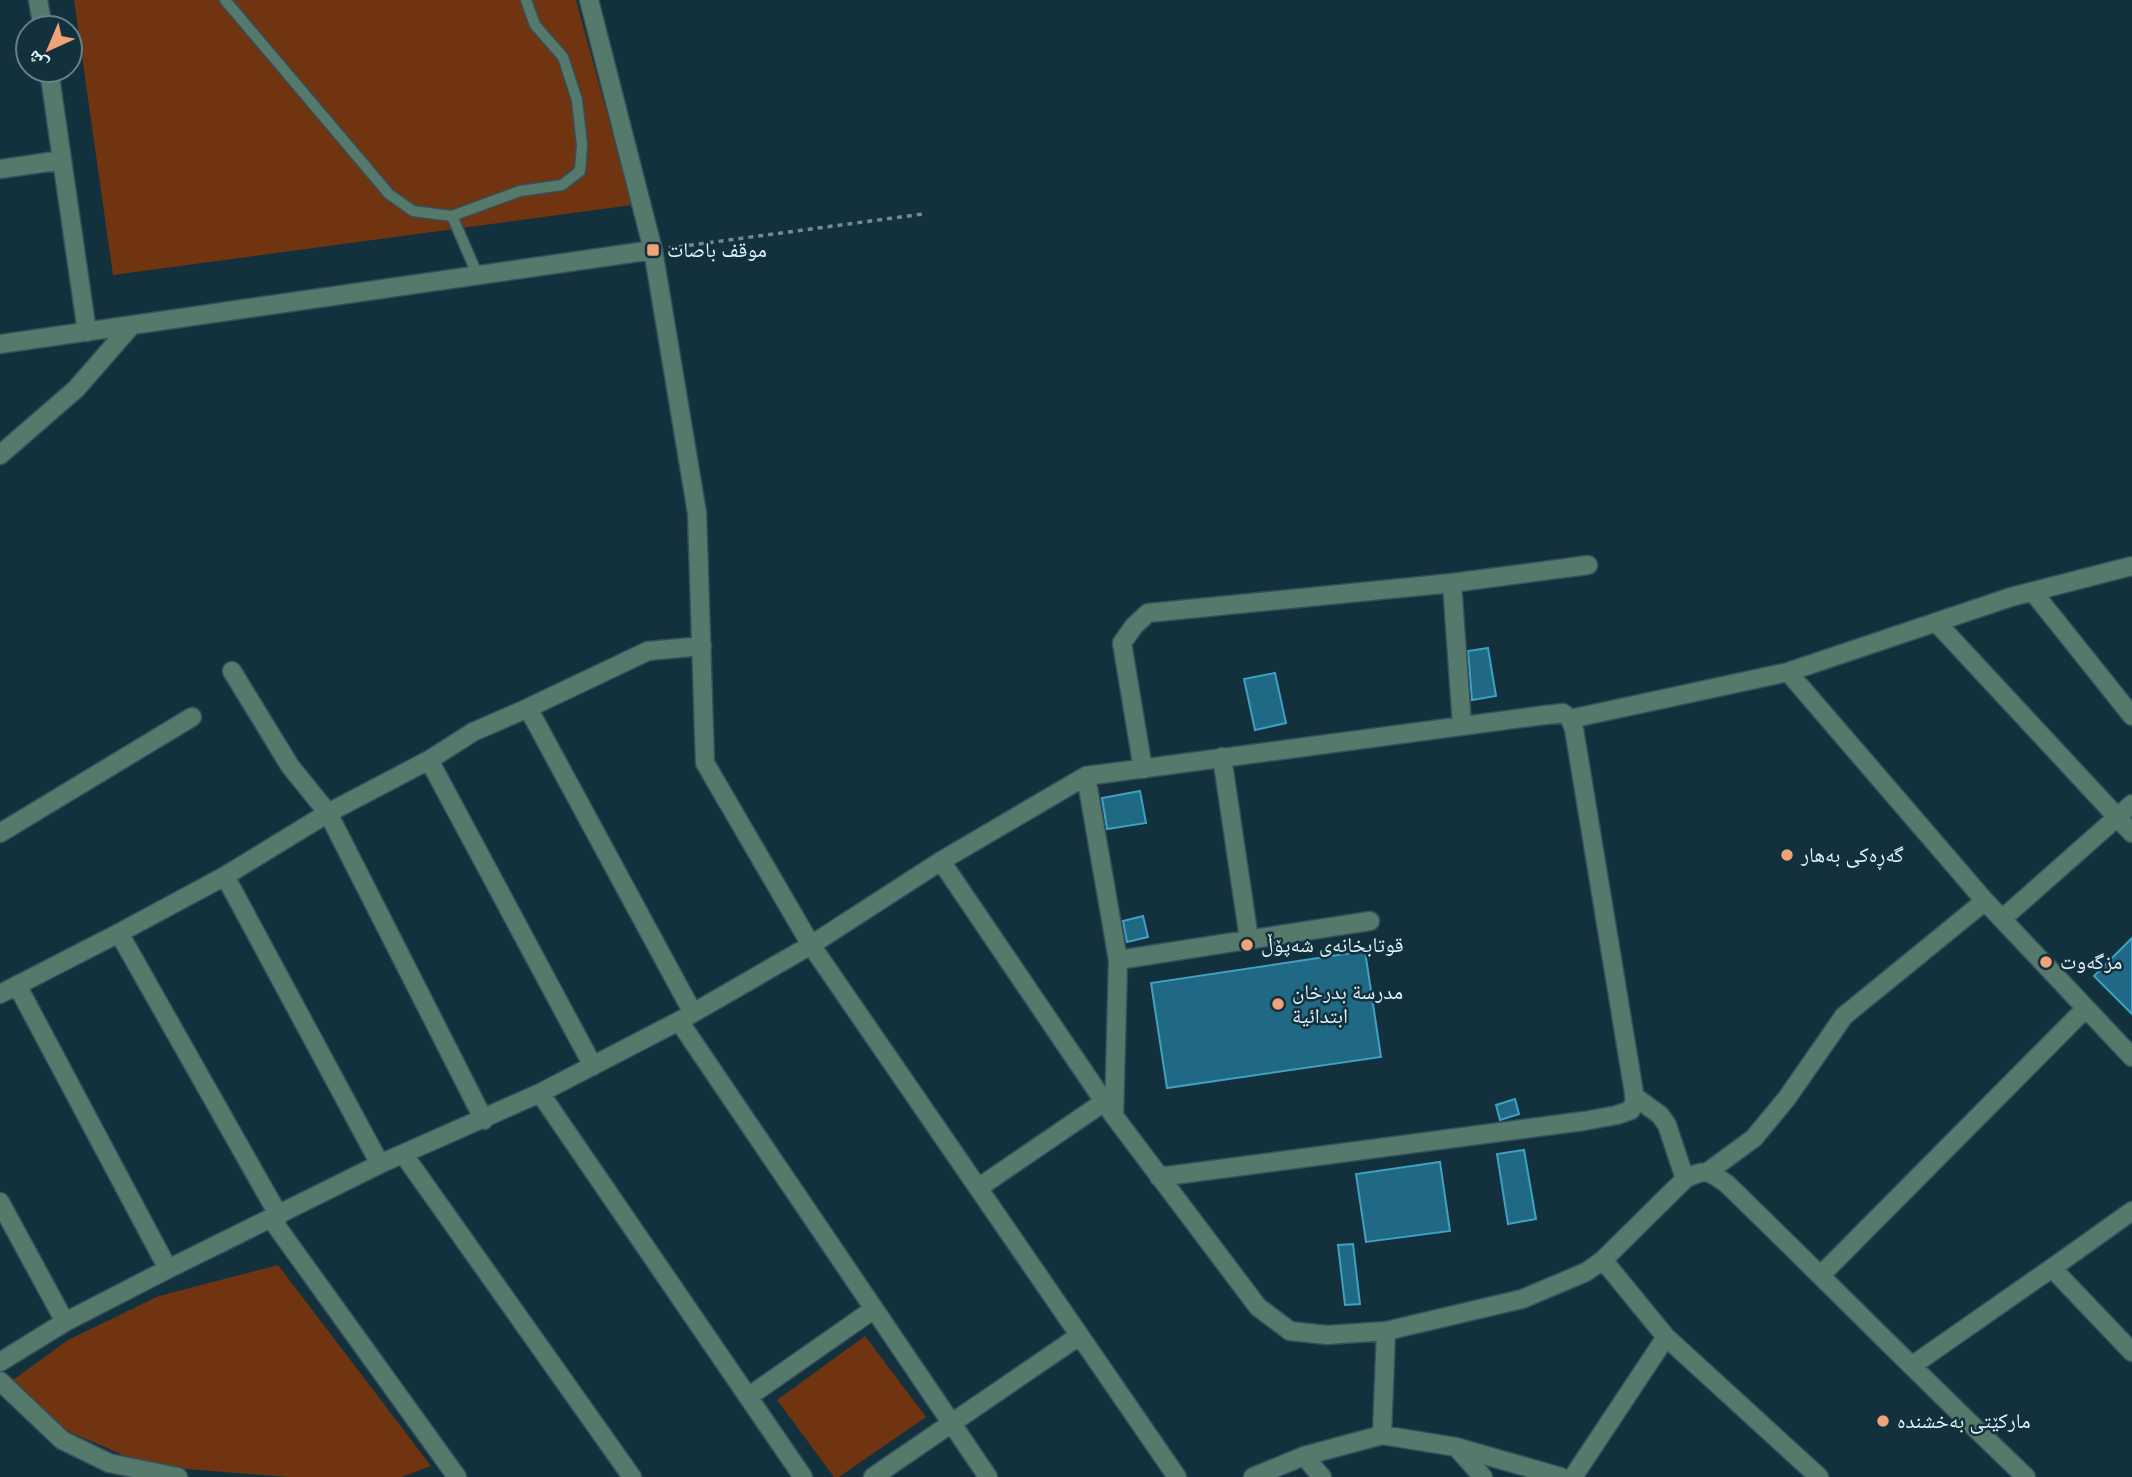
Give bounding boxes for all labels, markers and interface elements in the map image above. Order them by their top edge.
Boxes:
north arrow [14,14,84,84]
text: ش [20,46,53,78]
place label: موقف باصات [667,234,767,262]
marker: موقف باصات [645,242,661,258]
place label: گەڕەکی بەهار [1800,839,1904,871]
marker: گەڕەکی بەهار [1779,847,1795,863]
place label: قوتابخانەی شەپۆڵ [1261,929,1404,957]
marker: قوتابخانەی شەپۆڵ [1239,937,1255,953]
place label: مزگەوت [2060,946,2122,974]
marker: مزگەوت [2038,954,2054,970]
place label: مدرسة بدرخان ابتدائية [1292,976,1403,1028]
marker: مدرسة بدرخان ابتدائية [1270,996,1286,1012]
place label: مارکێتی بەخشندە [1897,1405,2031,1434]
marker: مارکێتی بەخشندە [1875,1413,1891,1429]

